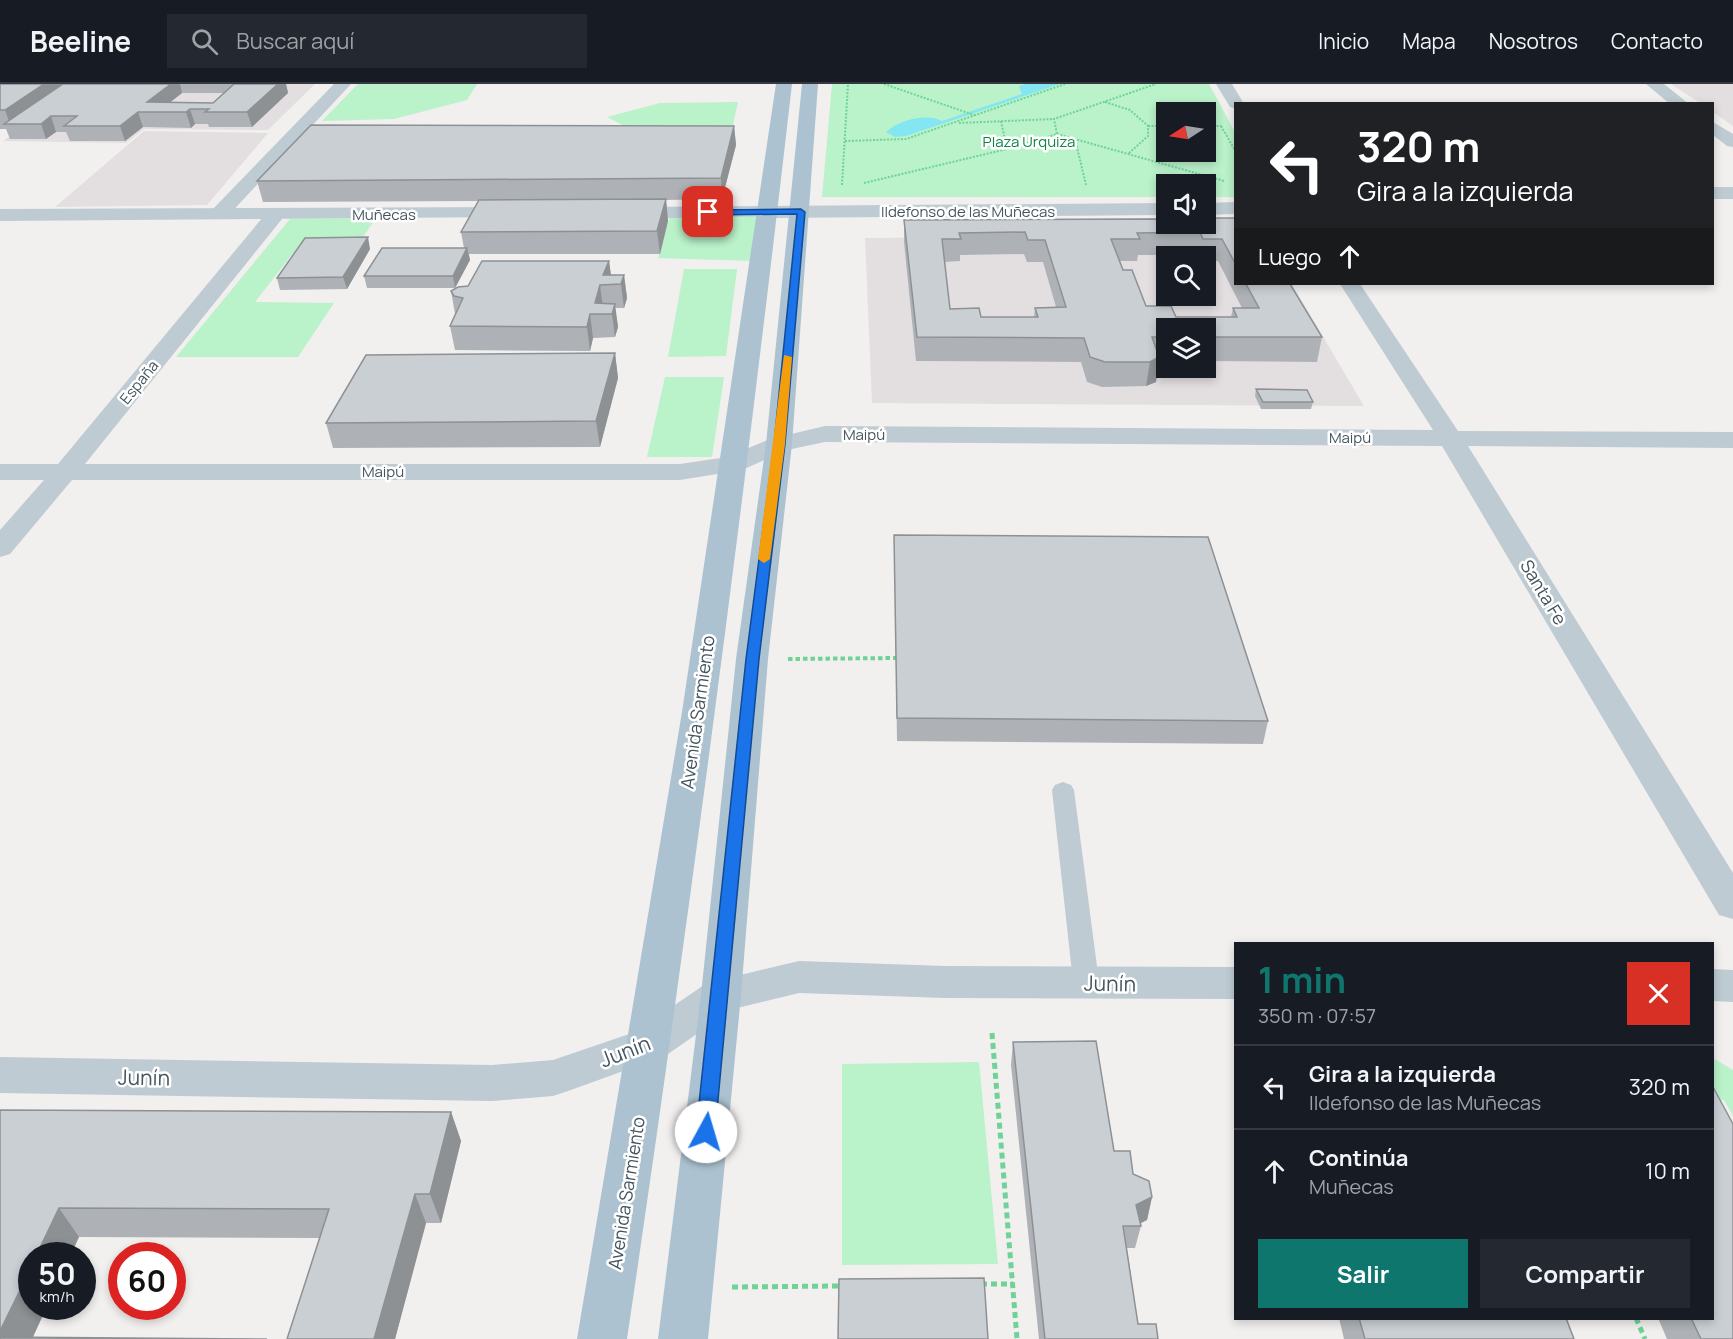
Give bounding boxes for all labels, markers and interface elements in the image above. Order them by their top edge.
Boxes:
search box [167,14,587,68]
text: Beeline [30,22,131,60]
icon: search [188,25,221,58]
text: Buscar aquí [236,26,354,56]
text: Inicio [1318,27,1369,55]
text: Mapa [1402,27,1456,55]
text: Nosotros [1489,27,1578,55]
text: Contacto [1611,27,1703,55]
north arrow [1156,102,1216,162]
map controls [1156,102,1216,378]
text: 320 m [1357,117,1480,175]
icon: left [1258,126,1336,204]
park label: Plaza Urquiza [983,131,1075,152]
text: Gira a la izquierda [1357,172,1573,209]
button: sound [1156,174,1216,234]
pin [682,186,733,237]
icon: arrive [691,195,724,228]
street label: Ildefonso de las Muñecas [881,201,1055,222]
street label: Muñecas [352,204,416,225]
icon: ahead [1333,240,1366,273]
text: Luego [1258,242,1321,272]
button: search [1156,246,1216,306]
button: layers [1156,318,1216,378]
street label: España [115,356,163,408]
street label: Maipú [843,424,885,445]
street label: Maipú [1329,427,1371,448]
street label: Maipú [362,461,404,482]
street label: Santa Fe [1515,555,1573,629]
street label: Avenida Sarmiento [674,634,720,790]
text: 1 min [1258,955,1346,1004]
button: close [1627,962,1690,1025]
street label: Junín [1084,969,1136,997]
text: 350 m · 07:57 [1258,1002,1376,1029]
street label: Junín [596,1029,654,1073]
text: Gira a la izquierda [1309,1059,1496,1089]
street label: Junín [118,1063,170,1091]
icon: left [1258,1071,1291,1104]
text: 320 m [1629,1072,1690,1102]
text: Ildefonso de las Muñecas [1309,1089,1541,1116]
position arrow [674,1100,738,1164]
street label: Avenida Sarmiento [602,1115,650,1271]
text: Continúa [1309,1143,1409,1173]
icon: ahead [1258,1155,1291,1188]
text: 10 m [1645,1156,1690,1186]
text: Muñecas [1309,1173,1394,1200]
button: Salir [1258,1239,1468,1308]
button: Compartir [1480,1239,1690,1308]
speed limit sign: 60 [108,1242,186,1320]
text: 50 [38,1253,76,1294]
text: km/h [40,1286,74,1307]

